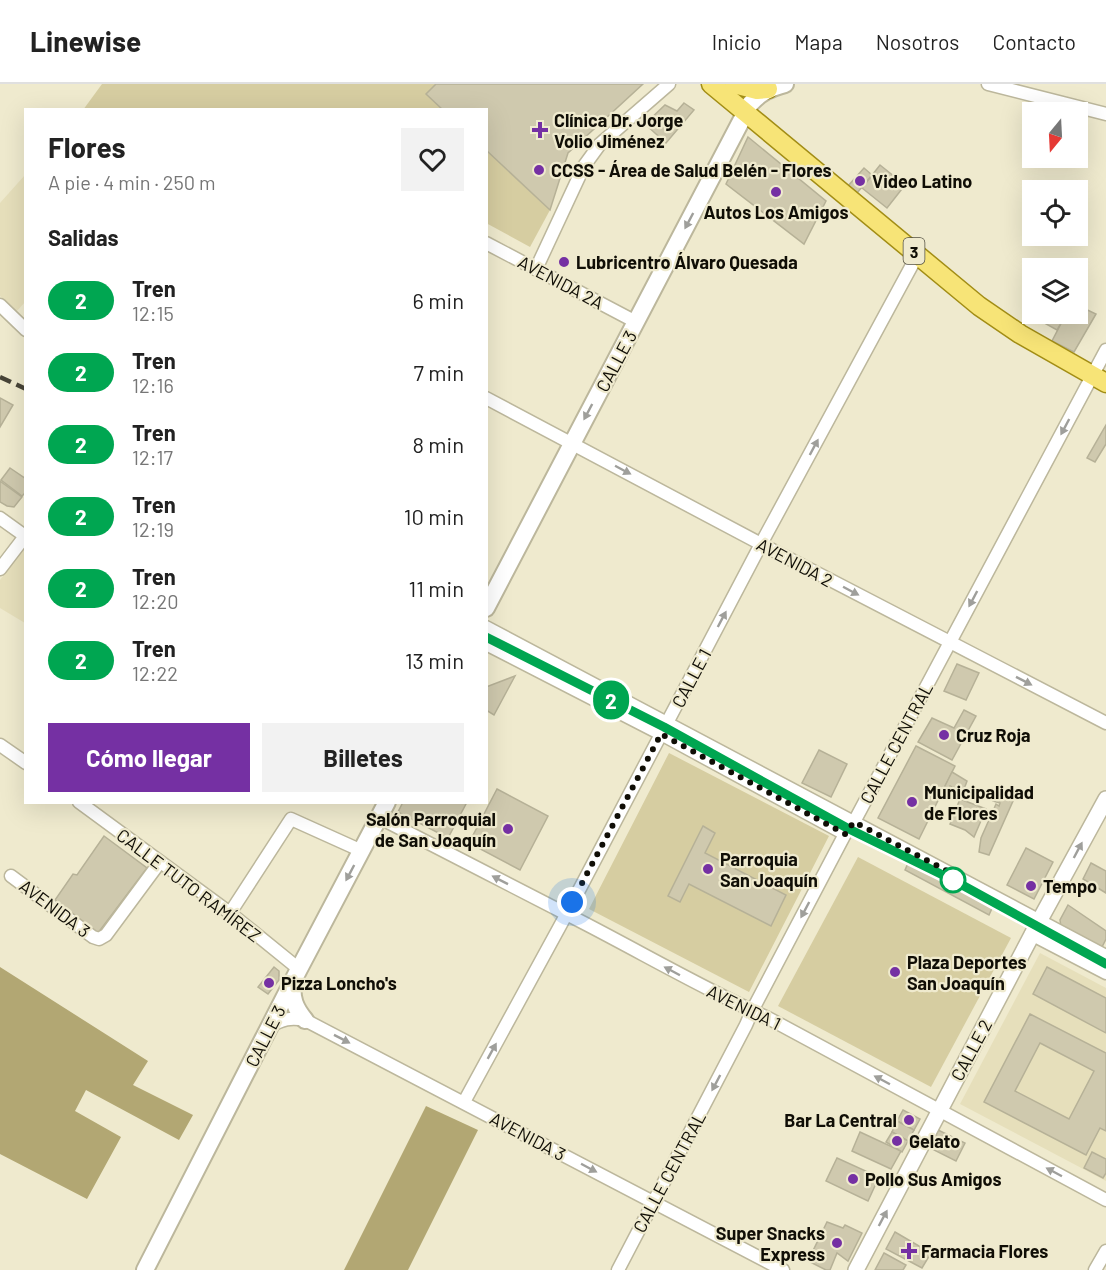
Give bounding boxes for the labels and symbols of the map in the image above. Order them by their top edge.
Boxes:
north arrow [1022,102,1088,168]
place label: Clínica Dr. Jorge Volio Jiménez [554,109,684,152]
marker: Clínica Dr. Jorge Volio Jiménez [531,121,549,139]
place label: CCSS - Área de Salud Belén - Flores [551,159,832,181]
marker: CCSS - Área de Salud Belén - Flores [532,163,546,177]
place label: Video Latino [872,170,972,192]
marker: Video Latino [853,174,867,188]
marker: Autos Los Amigos [769,185,783,199]
place label: Autos Los Amigos [704,201,849,223]
one-way arrow [684,213,694,230]
road number: 3 [904,238,924,264]
street label: AVENIDA 2A [514,250,608,314]
place label: Lubricentro Álvaro Quesada [576,251,798,273]
marker: Lubricentro Álvaro Quesada [557,255,571,269]
street label: CALLE 3 [591,327,641,395]
one-way arrow [583,404,593,421]
one-way arrow [1060,419,1070,436]
one-way arrow [809,439,819,456]
one-way arrow [615,465,632,475]
street label: AVENIDA 2 [753,533,837,591]
one-way arrow [843,586,860,596]
one-way arrow [968,591,978,608]
one-way arrow [717,611,726,628]
street label: CALLE 1 [666,645,716,711]
one-way arrow [1016,676,1033,686]
street label: CALLE CENTRAL [855,679,937,807]
line badge: 2 [592,680,630,720]
place label: Cruz Roja [956,724,1031,746]
marker: Cruz Roja [937,728,951,742]
place label: Municipalidad de Flores [924,781,1034,824]
marker: Municipalidad de Flores [905,795,919,809]
place label: Salón Parroquial de San Joaquín [366,808,496,851]
marker: Salón Parroquial de San Joaquín [501,822,515,836]
street label: CALLE TUTO RAMÍREZ [113,824,265,946]
one-way arrow [1073,841,1083,858]
place label: Parroquia San Joaquín [720,848,818,891]
marker: Parroquia San Joaquín [701,862,715,876]
one-way arrow [345,865,355,882]
unlabelled marker [940,867,966,893]
street label: AVENIDA 3 [15,874,95,942]
one-way arrow [491,875,508,885]
place label: Tempo [1043,875,1097,897]
marker: Tempo [1024,879,1038,893]
your location [557,887,587,917]
one-way arrow [800,902,810,919]
place label: Plaza Deportes San Joaquín [907,951,1027,994]
marker: Plaza Deportes San Joaquín [888,965,902,979]
one-way arrow [664,966,681,976]
place label: Pizza Loncho's [281,972,397,994]
marker: Pizza Loncho's [262,976,276,990]
street label: AVENIDA 1 [703,980,785,1034]
street label: CALLE 3 [240,1002,290,1070]
street label: CALLE 2 [946,1016,996,1084]
one-way arrow [334,1034,351,1044]
one-way arrow [487,1042,497,1059]
one-way arrow [711,1074,721,1092]
one-way arrow [874,1075,891,1085]
street label: AVENIDA 3 [486,1107,570,1165]
street label: CALLE CENTRAL [628,1108,710,1236]
place label: Bar La Central [784,1109,897,1131]
marker: Bar La Central [902,1113,916,1127]
place label: Gelato [909,1130,960,1152]
marker: Gelato [890,1134,904,1148]
one-way arrow [581,1163,598,1173]
one-way arrow [1046,1167,1063,1177]
place label: Pollo Sus Amigos [865,1168,1002,1190]
marker: Pollo Sus Amigos [846,1172,860,1186]
one-way arrow [878,1210,888,1227]
place label: Super Snacks Express [716,1222,825,1265]
marker: Super Snacks Express [830,1236,844,1250]
place label: Farmacia Flores [921,1240,1048,1262]
marker: Farmacia Flores [902,1244,916,1258]

